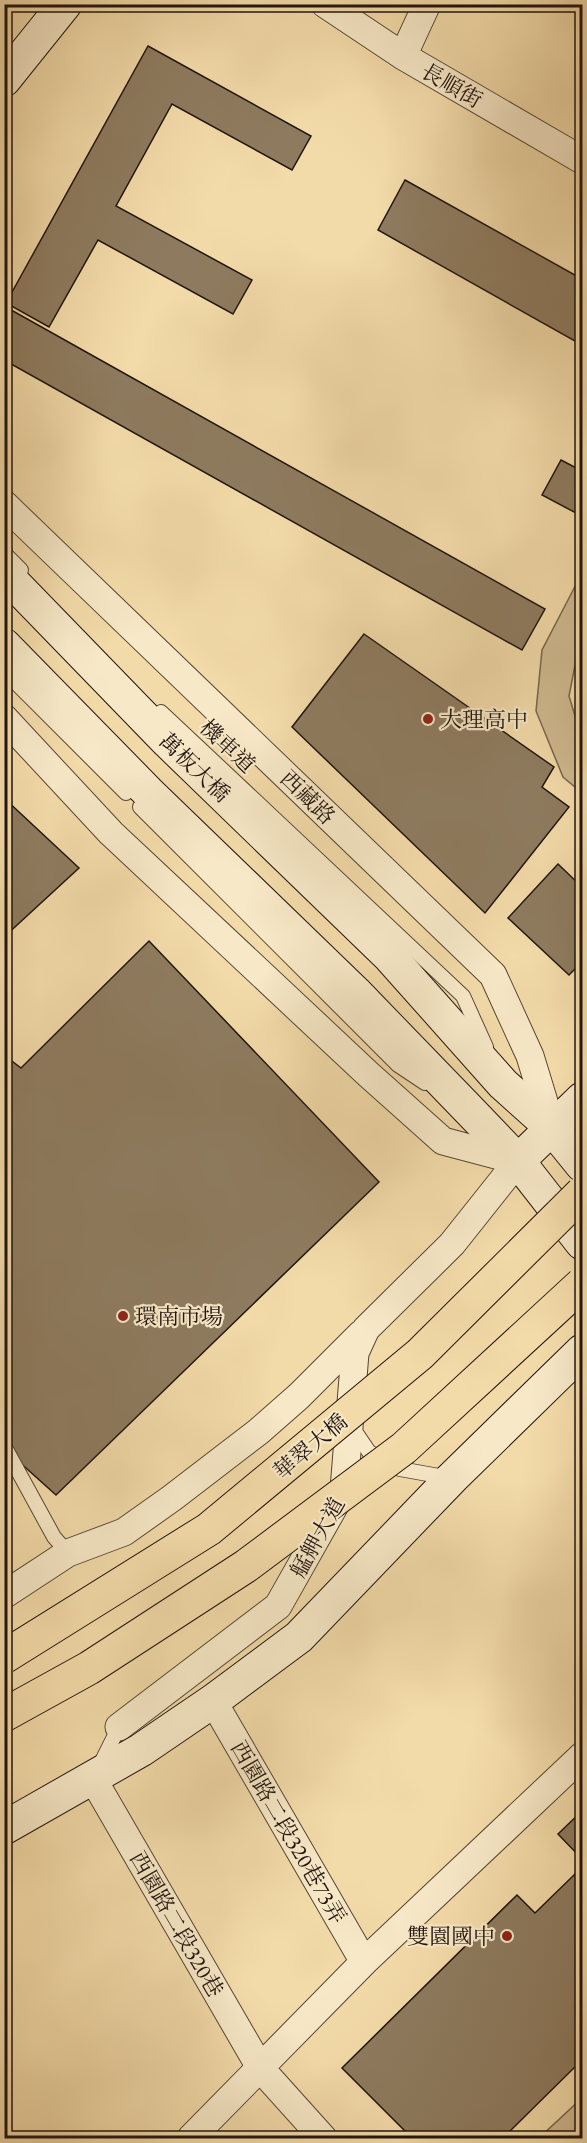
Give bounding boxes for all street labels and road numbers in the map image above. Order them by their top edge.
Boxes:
street label: 長順街 [416,56,488,114]
street label: 機車道 [194,713,262,779]
street label: 萬板大橋 [153,726,236,808]
street label: 西藏路 [274,764,341,831]
street label: 華翠大橋 [267,1407,353,1486]
street label: 艋舺大道 [283,1492,351,1583]
street label: 西園路二段320巷73弄 [224,1735,353,1929]
street label: 西園路二段320巷 [123,1846,230,2002]

